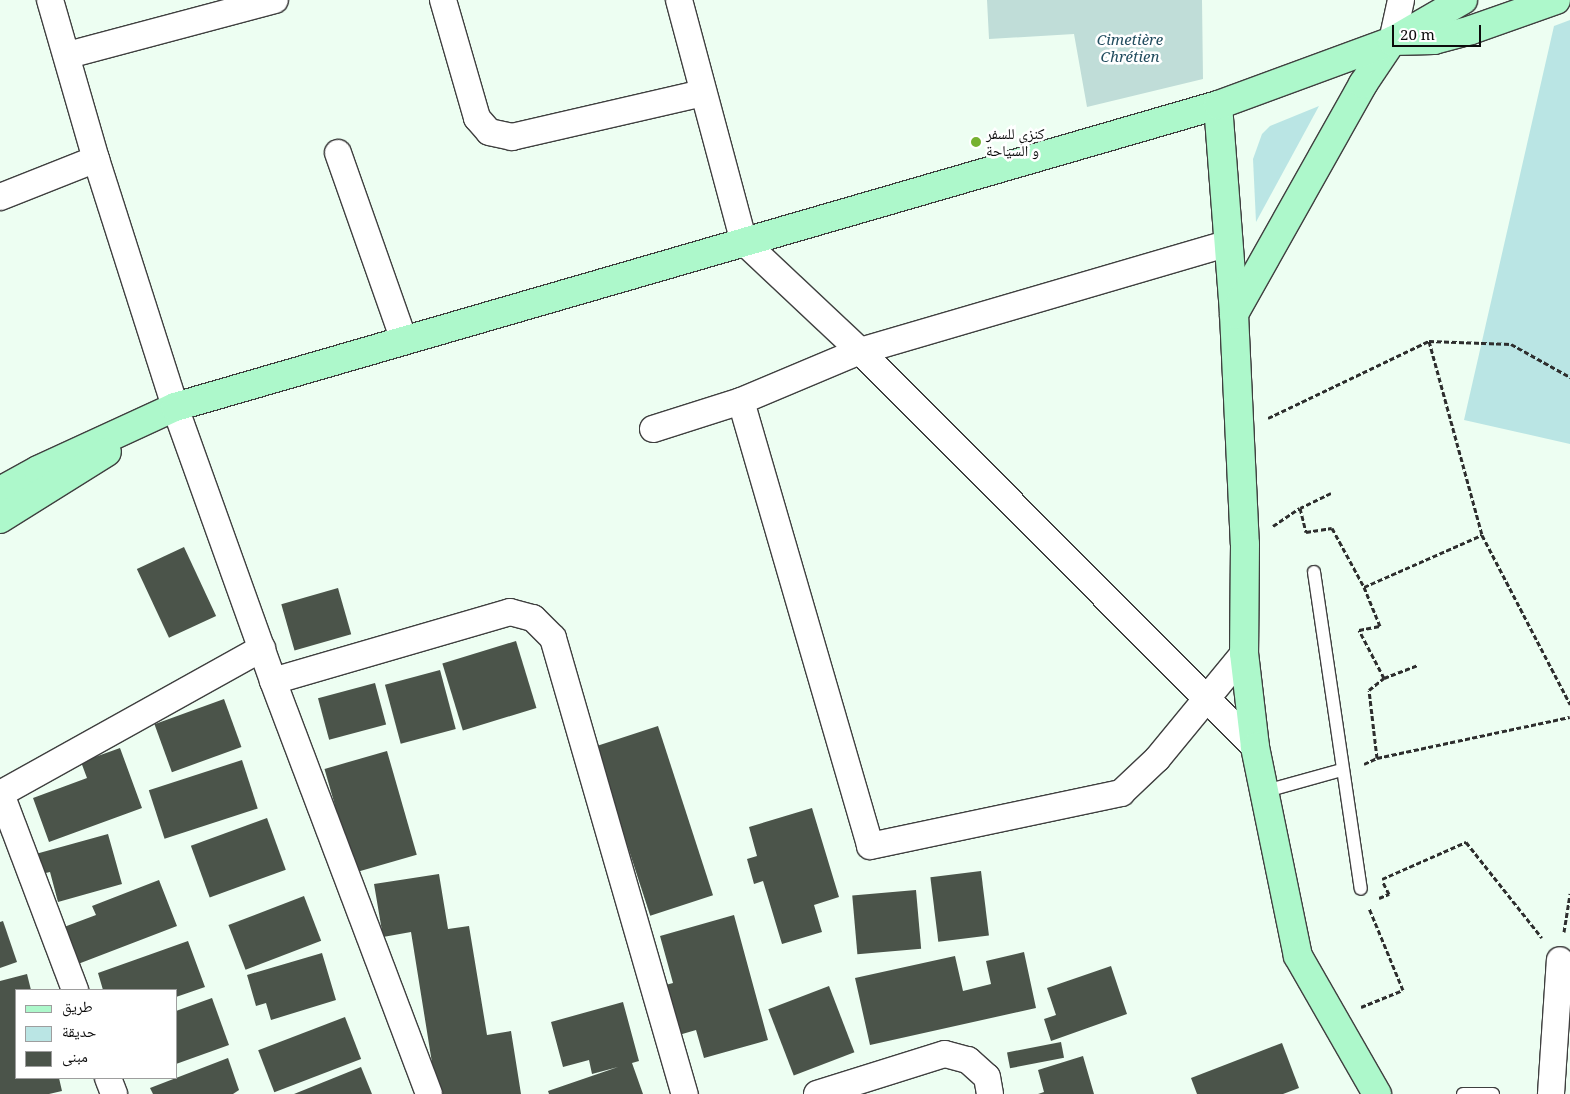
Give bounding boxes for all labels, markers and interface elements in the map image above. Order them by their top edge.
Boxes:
scale bar [1395,15,1484,47]
text: 20 m [1400,24,1435,44]
park label: Cimetière Chrétien [1097,30,1163,65]
place label: كنزي للسفر و السياحة [986,124,1044,159]
marker: كنزي للسفر و السياحة [970,136,982,148]
legend [15,989,178,1079]
text: طريق [62,996,93,1016]
text: حديقة [62,1021,96,1041]
text: مبنى [62,1046,88,1066]

